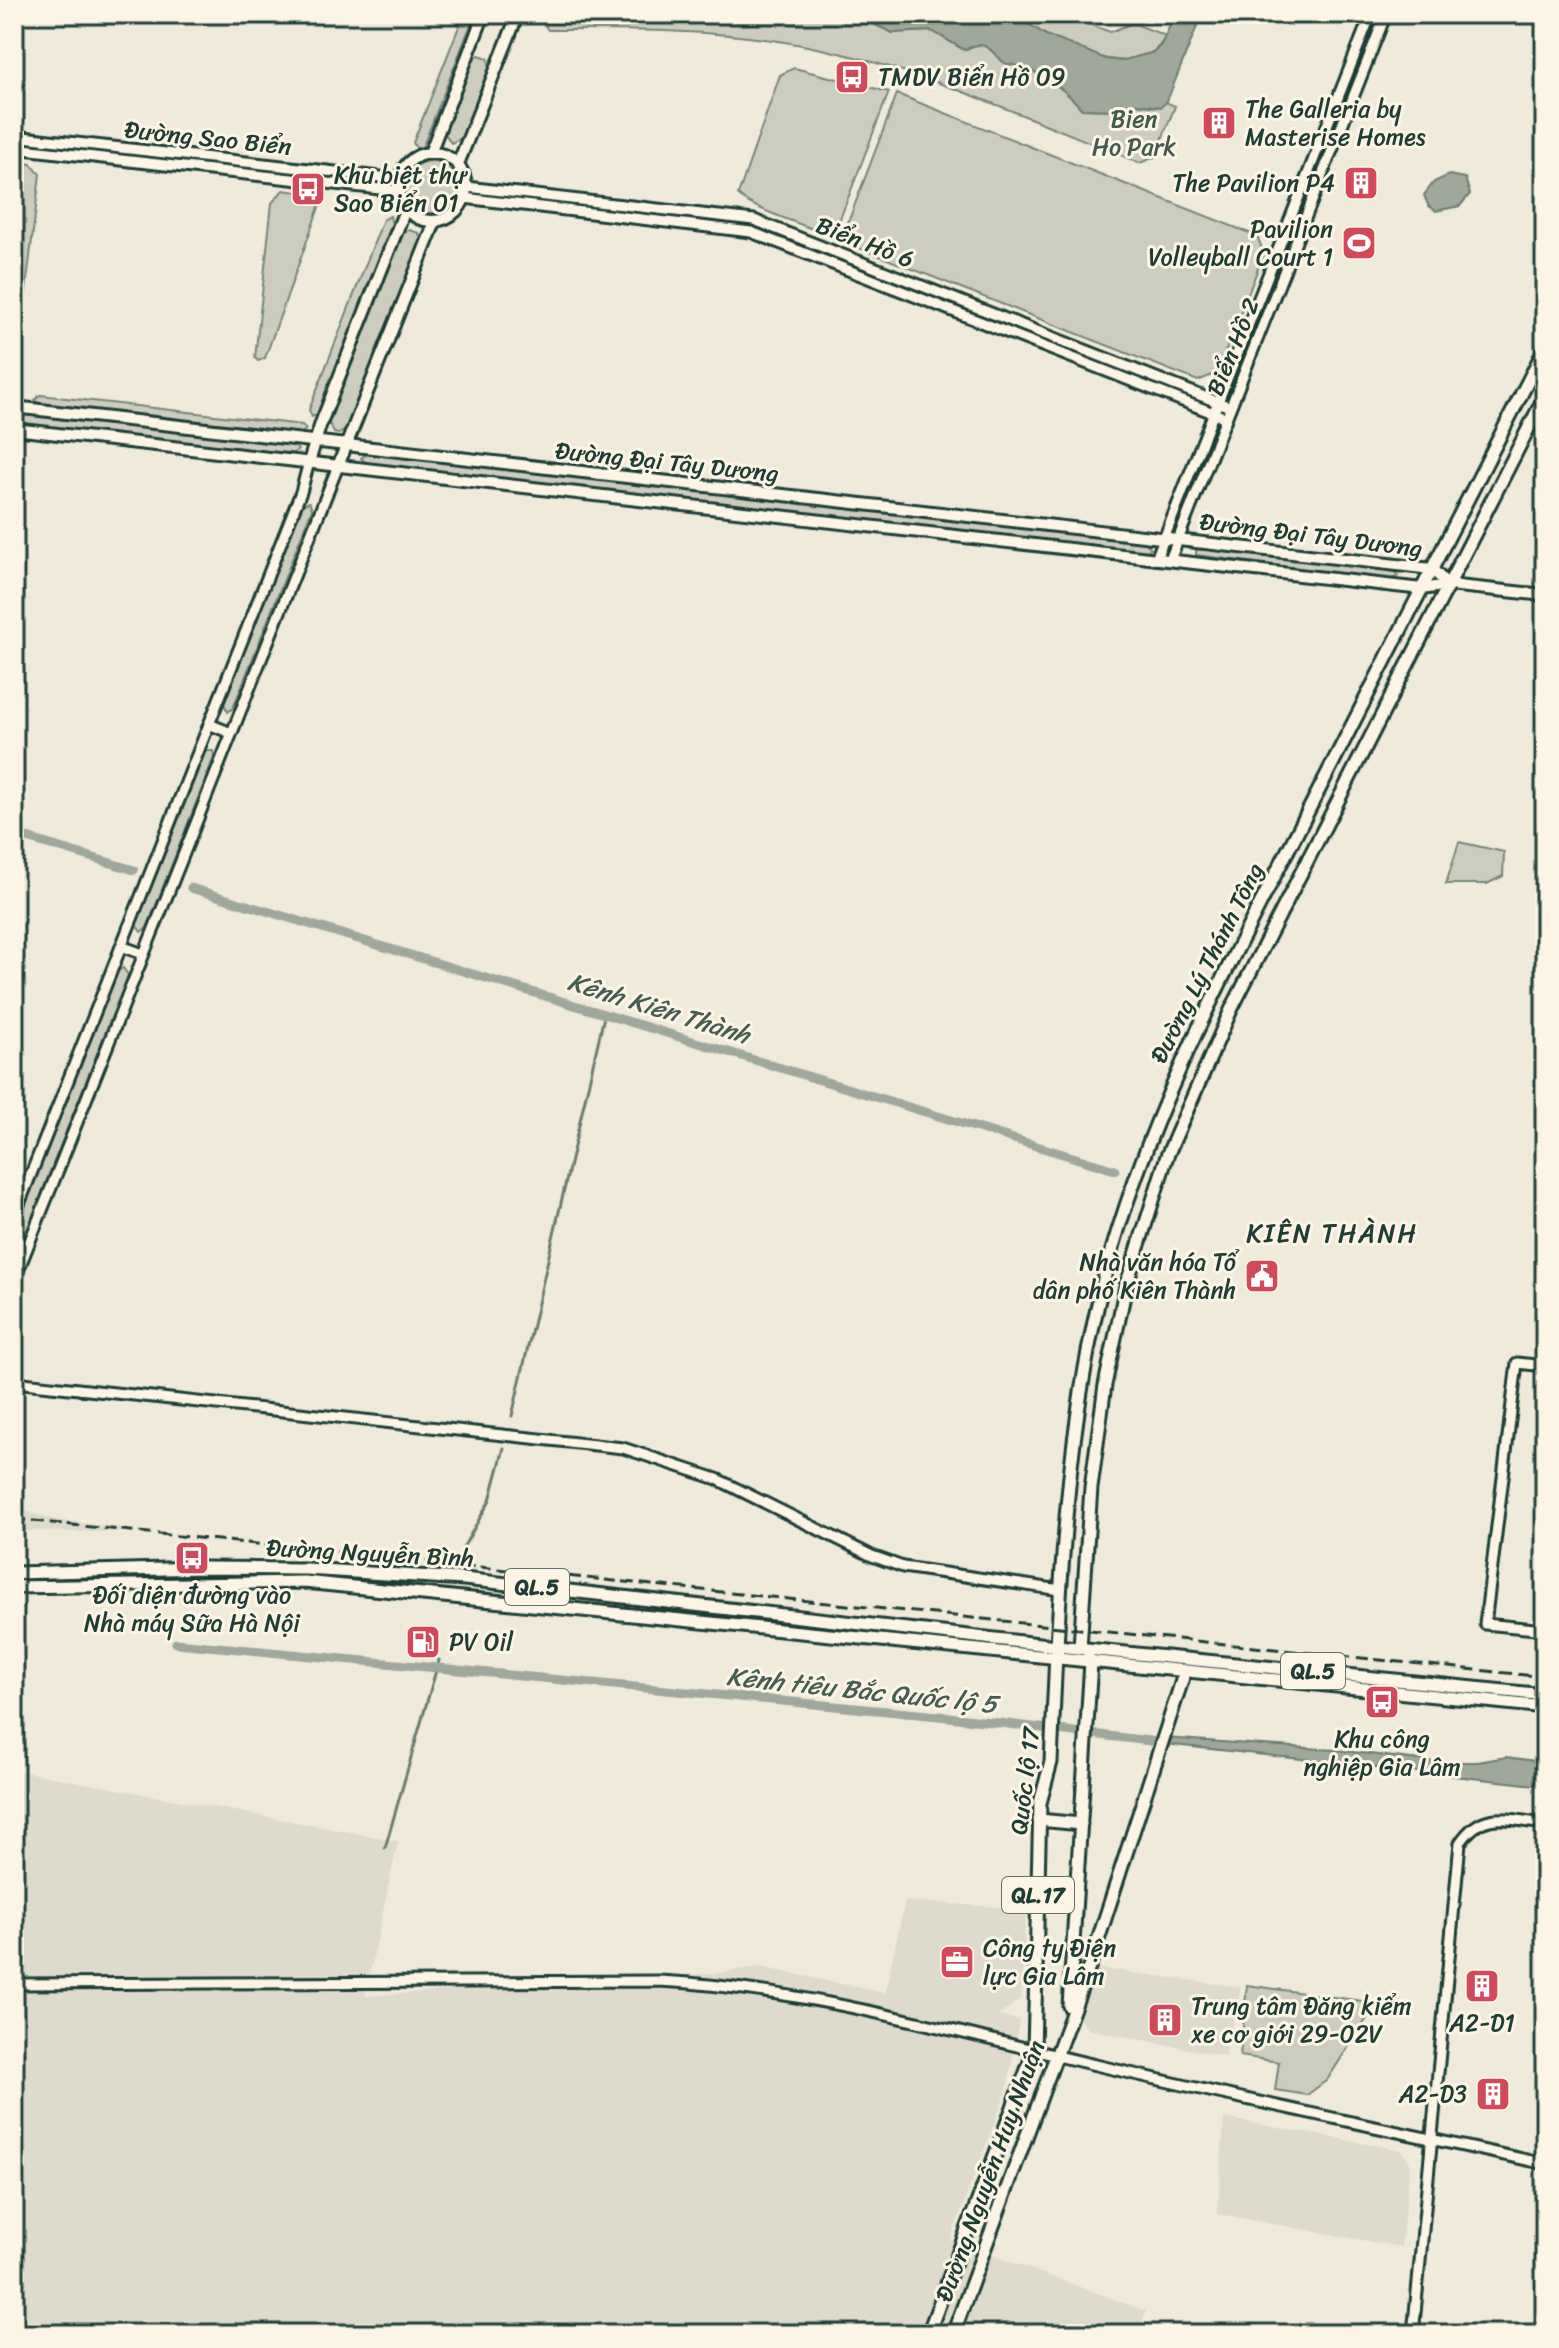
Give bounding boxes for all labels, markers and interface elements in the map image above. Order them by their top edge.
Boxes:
place label: TMDV Biển Hồ 09 [878,56,1066,98]
bus stop icon: TMDV Biển Hồ 09 [833,58,871,96]
place label: The Galleria by Masterise Homes [1245,88,1426,158]
park label: Bien Ho Park [1092,98,1176,168]
building icon: The Galleria by Masterise Homes [1200,104,1238,142]
street label: Đường Sao Biển [122,108,294,168]
place label: Khu biệt thự Sao Biển 01 [334,154,469,224]
place label: The Pavilion P4 [1172,162,1335,204]
building icon: The Pavilion P4 [1342,164,1380,202]
bus stop icon: Khu biệt thự Sao Biển 01 [289,170,327,208]
street label: Biển Hồ 6 [810,204,920,280]
place label: Pavilion Volleyball Court 1 [1148,208,1333,278]
sports icon: Pavilion Volleyball Court 1 [1340,224,1378,262]
street label: Biển Hồ 2 [1194,291,1272,402]
street label: Đường Đại Tây Dương [553,429,781,495]
street label: Đường Đại Tây Dương [1197,500,1425,570]
street label: Đường Lý Thánh Tông [1138,855,1276,1071]
water label: Kênh Kiên Thành [562,959,758,1058]
district label: KIÊN THÀNH [1246,1210,1418,1256]
place label: Nhà văn hóa Tổ dân phố Kiên Thành [1033,1241,1240,1311]
public building icon: Nhà văn hóa Tổ dân phố Kiên Thành [1243,1257,1281,1295]
street label: Đường Nguyễn Bình [265,1527,475,1579]
bus stop icon: Đối diện đường vào Nhà máy Sữa Hà Nội [173,1539,211,1577]
road number: QL.5 [505,1569,569,1605]
place label: Đối diện đường vào Nhà máy Sữa Hà Nội [84,1574,301,1644]
place label: PV Oil [449,1621,514,1663]
fuel station icon: PV Oil [404,1623,442,1661]
water label: Kênh tiêu Bắc Quốc lộ 5 [725,1653,1003,1727]
road number: QL.5 [1281,1653,1345,1689]
bus stop icon: Khu công nghiệp Gia Lâm [1363,1683,1401,1721]
place label: Khu công nghiệp Gia Lâm [1304,1718,1460,1788]
street label: Quốc lộ 17 [998,1724,1053,1837]
road number: QL.17 [1002,1877,1074,1913]
place label: Công ty Điện lực Gia Lâm [983,1927,1116,1997]
office icon: Công ty Điện lực Gia Lâm [938,1943,976,1981]
building icon: A2-D1 [1463,1967,1501,2005]
place label: Trung tâm Đăng kiểm xe cơ giới 29-02V [1191,1985,1411,2055]
building icon: Trung tâm Đăng kiểm xe cơ giới 29-02V [1146,2001,1184,2039]
place label: A2-D1 [1448,2002,1515,2044]
street label: Đường Nguyễn Huy Nhuận [923,2034,1057,2308]
place label: A2-D3 [1398,2073,1467,2115]
building icon: A2-D3 [1474,2075,1512,2113]

